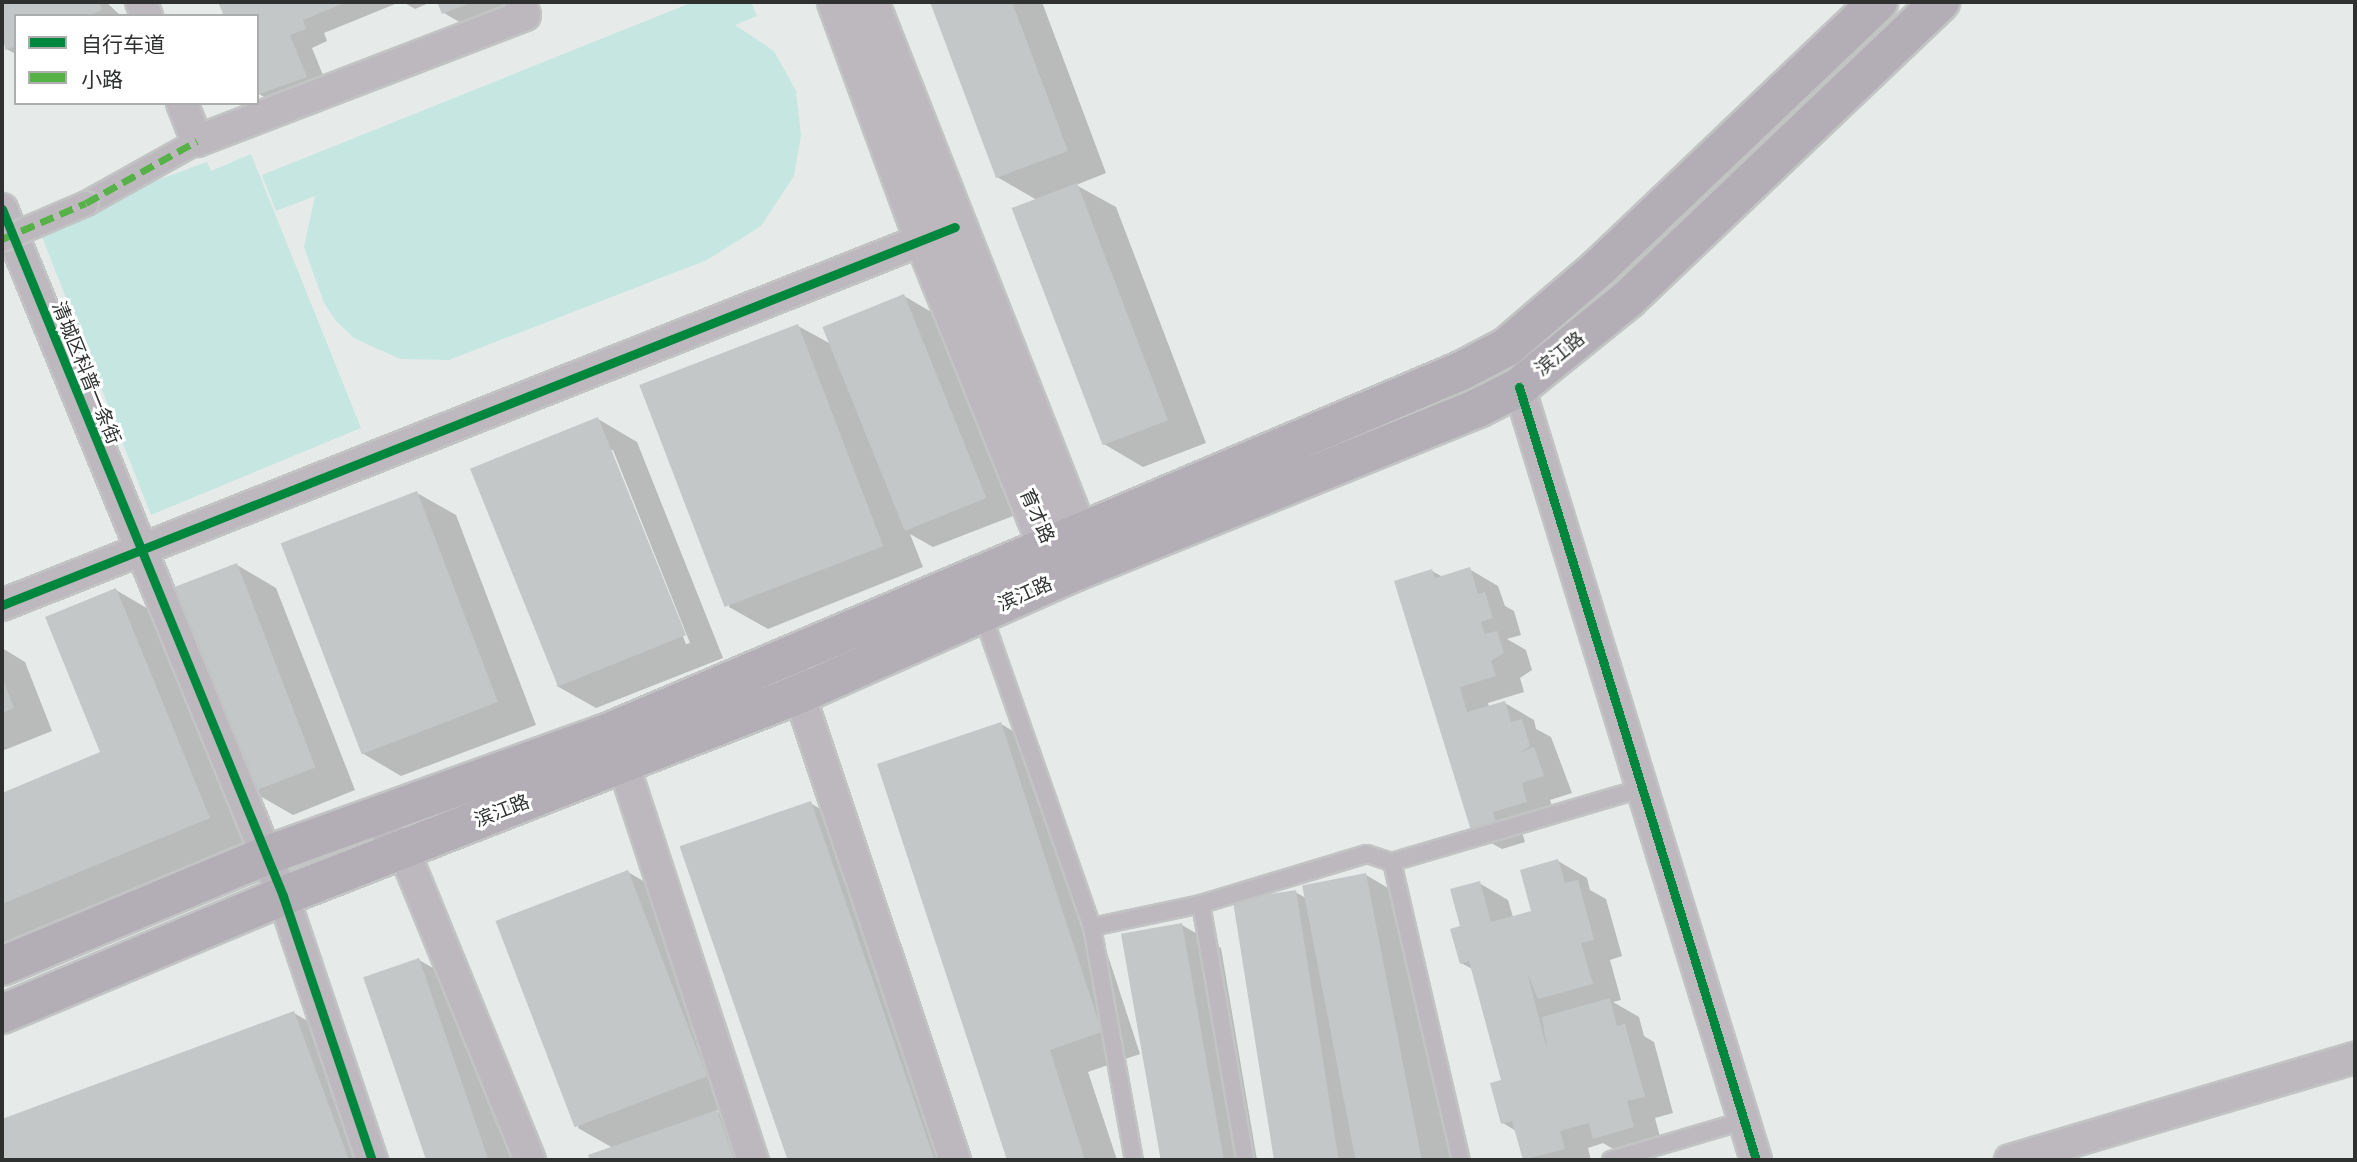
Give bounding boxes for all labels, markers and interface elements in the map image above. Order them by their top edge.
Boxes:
legend [14,14,259,105]
text: 自行车道 [81,32,165,57]
text: 小路 [81,67,123,92]
street label: 清城区科普一条街 [47,298,125,448]
street label: 滨江路 [1531,327,1589,381]
street label: 育才路 [1015,485,1059,547]
street label: 滨江路 [994,572,1056,616]
street label: 滨江路 [471,790,533,832]

